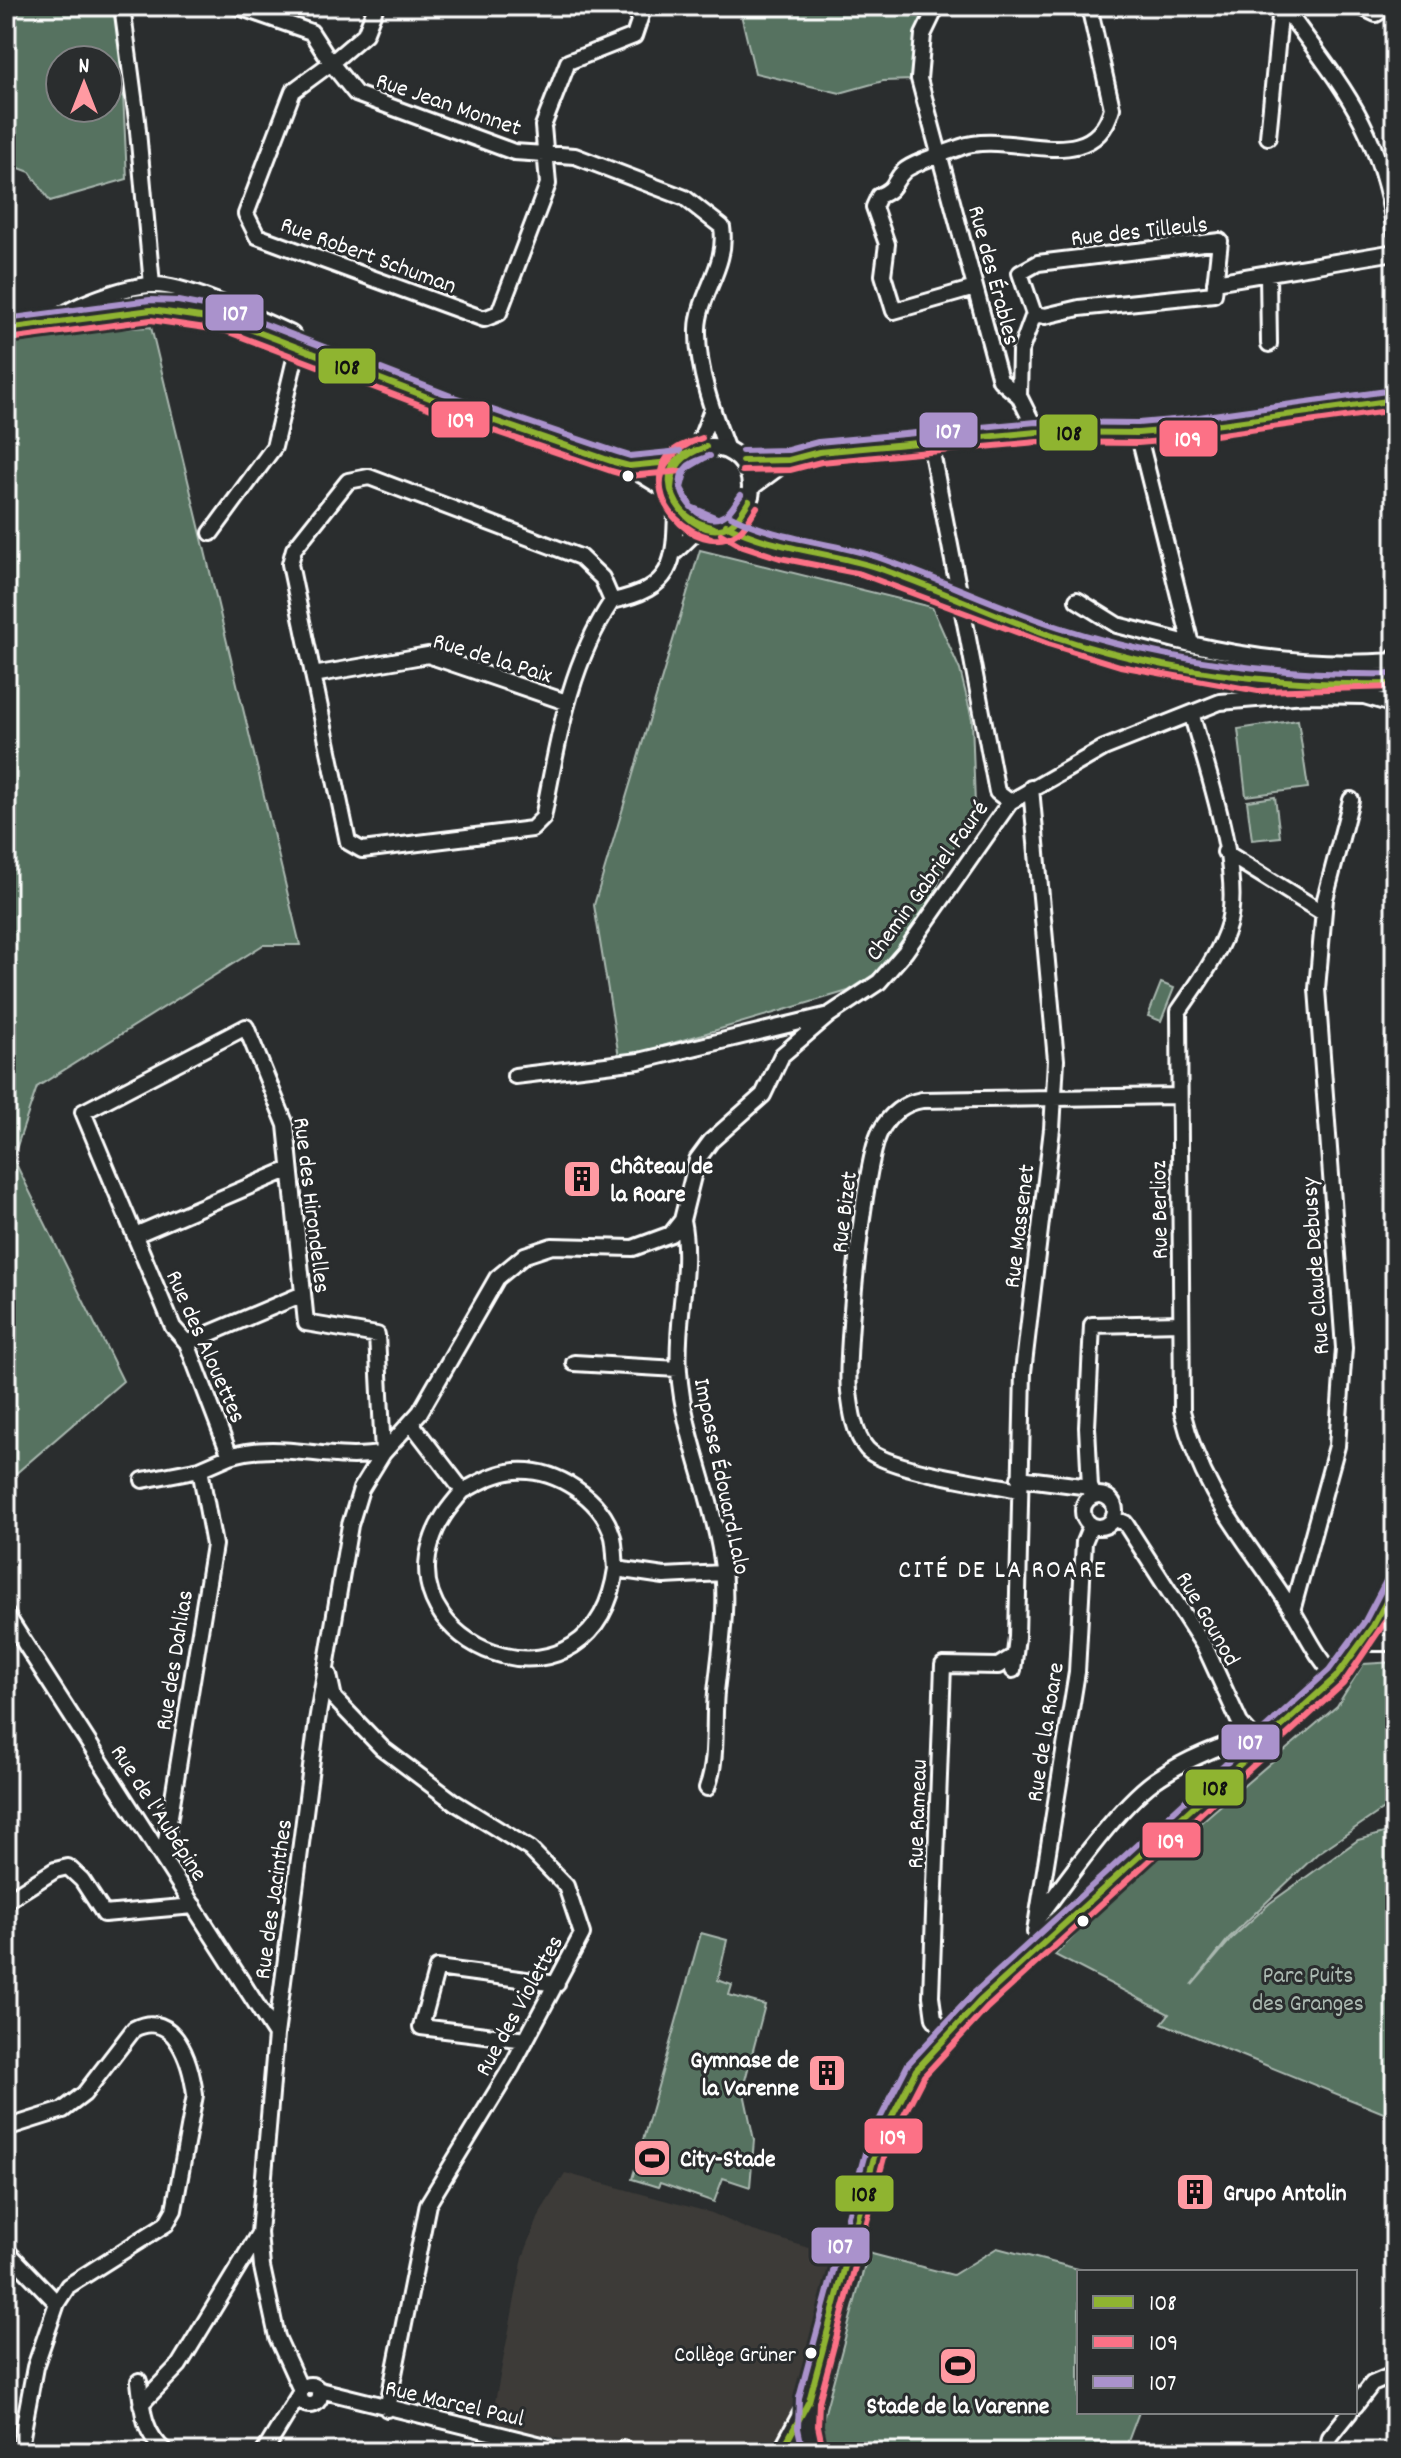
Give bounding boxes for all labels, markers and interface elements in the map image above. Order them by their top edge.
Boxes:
north arrow [44,44,124,124]
text: N [79,52,90,83]
street label: Rue Jean Monnet [371,65,525,147]
street label: Rue des Érables [957,202,1027,349]
street label: Rue Robert Schuman [275,209,461,304]
street label: Rue des Tilleuls [1069,209,1210,257]
line badge: 107 [204,293,265,332]
text: 107 [222,300,248,331]
line badge: 108 [317,347,377,385]
text: 108 [334,354,360,385]
line badge: 109 [430,400,491,439]
text: 109 [448,407,474,438]
line badge: 107 [918,411,979,449]
line badge: 108 [1038,413,1099,452]
text: 107 [935,418,961,449]
line badge: 109 [1158,419,1219,458]
text: 108 [1056,420,1082,451]
text: 109 [1175,426,1201,457]
unlabelled marker [620,468,636,484]
street label: Rue de la Paix [428,626,556,694]
street label: Chemin Gabriel Fauré [858,794,998,969]
street label: Rue des Hirondelles [282,1116,338,1295]
place label: Château de la Roare [610,1151,714,1213]
building icon: Château de la Roare [561,1158,603,1200]
street label: Rue Berlioz [1143,1160,1179,1260]
street label: Rue Massenet [997,1162,1045,1290]
street label: Rue Bizet [824,1169,868,1255]
street label: Rue Claude Debussy [1294,1174,1340,1356]
street label: Rue des Alouettes [155,1265,253,1429]
street label: Impasse Édouard Lalo [683,1375,757,1578]
district label: CITÉ DE LA ROARE [898,1553,1108,1590]
street label: Rue Gounod [1166,1566,1247,1673]
street label: Rue des Dahlias [148,1588,204,1733]
street label: Rue de la Roare [1019,1660,1075,1805]
line badge: 107 [1220,1723,1281,1761]
text: 107 [1237,1729,1263,1760]
street label: Rue de l'Aubépine [100,1738,215,1889]
street label: Rue Rameau [900,1759,938,1870]
line badge: 108 [1184,1768,1245,1807]
text: 108 [1202,1775,1228,1806]
street label: Rue des Jacinthes [247,1817,303,1982]
line badge: 109 [1141,1821,1202,1859]
text: 109 [1158,1828,1184,1859]
unlabelled marker [1075,1913,1091,1929]
street label: Rue des Violettes [468,1930,573,2083]
park label: Parc Puits des Granges [1252,1960,1364,2022]
place label: Gymnase de la Varenne [690,2045,799,2107]
building icon: Gymnase de la Varenne [806,2052,848,2094]
line badge: 109 [863,2117,924,2155]
text: 109 [880,2124,906,2155]
sports icon: City-Stade [631,2137,673,2179]
place label: City-Stade [680,2144,776,2178]
building icon: Grupo Antolin [1174,2171,1216,2213]
line badge: 108 [834,2174,895,2213]
place label: Grupo Antolin [1223,2178,1347,2212]
text: 108 [851,2181,877,2212]
line badge: 107 [810,2226,871,2265]
text: 107 [827,2233,853,2264]
legend [1077,2270,1357,2414]
text: 108 [1149,2288,1177,2322]
text: 109 [1149,2328,1178,2362]
place label: Collège Grüner [674,2341,797,2372]
marker: Collège Grüner [803,2345,819,2361]
sports icon: Stade de la Varenne [937,2345,979,2387]
text: 107 [1149,2368,1177,2402]
street label: Rue Marcel Paul [381,2372,528,2438]
place label: Stade de la Varenne [867,2391,1050,2425]

